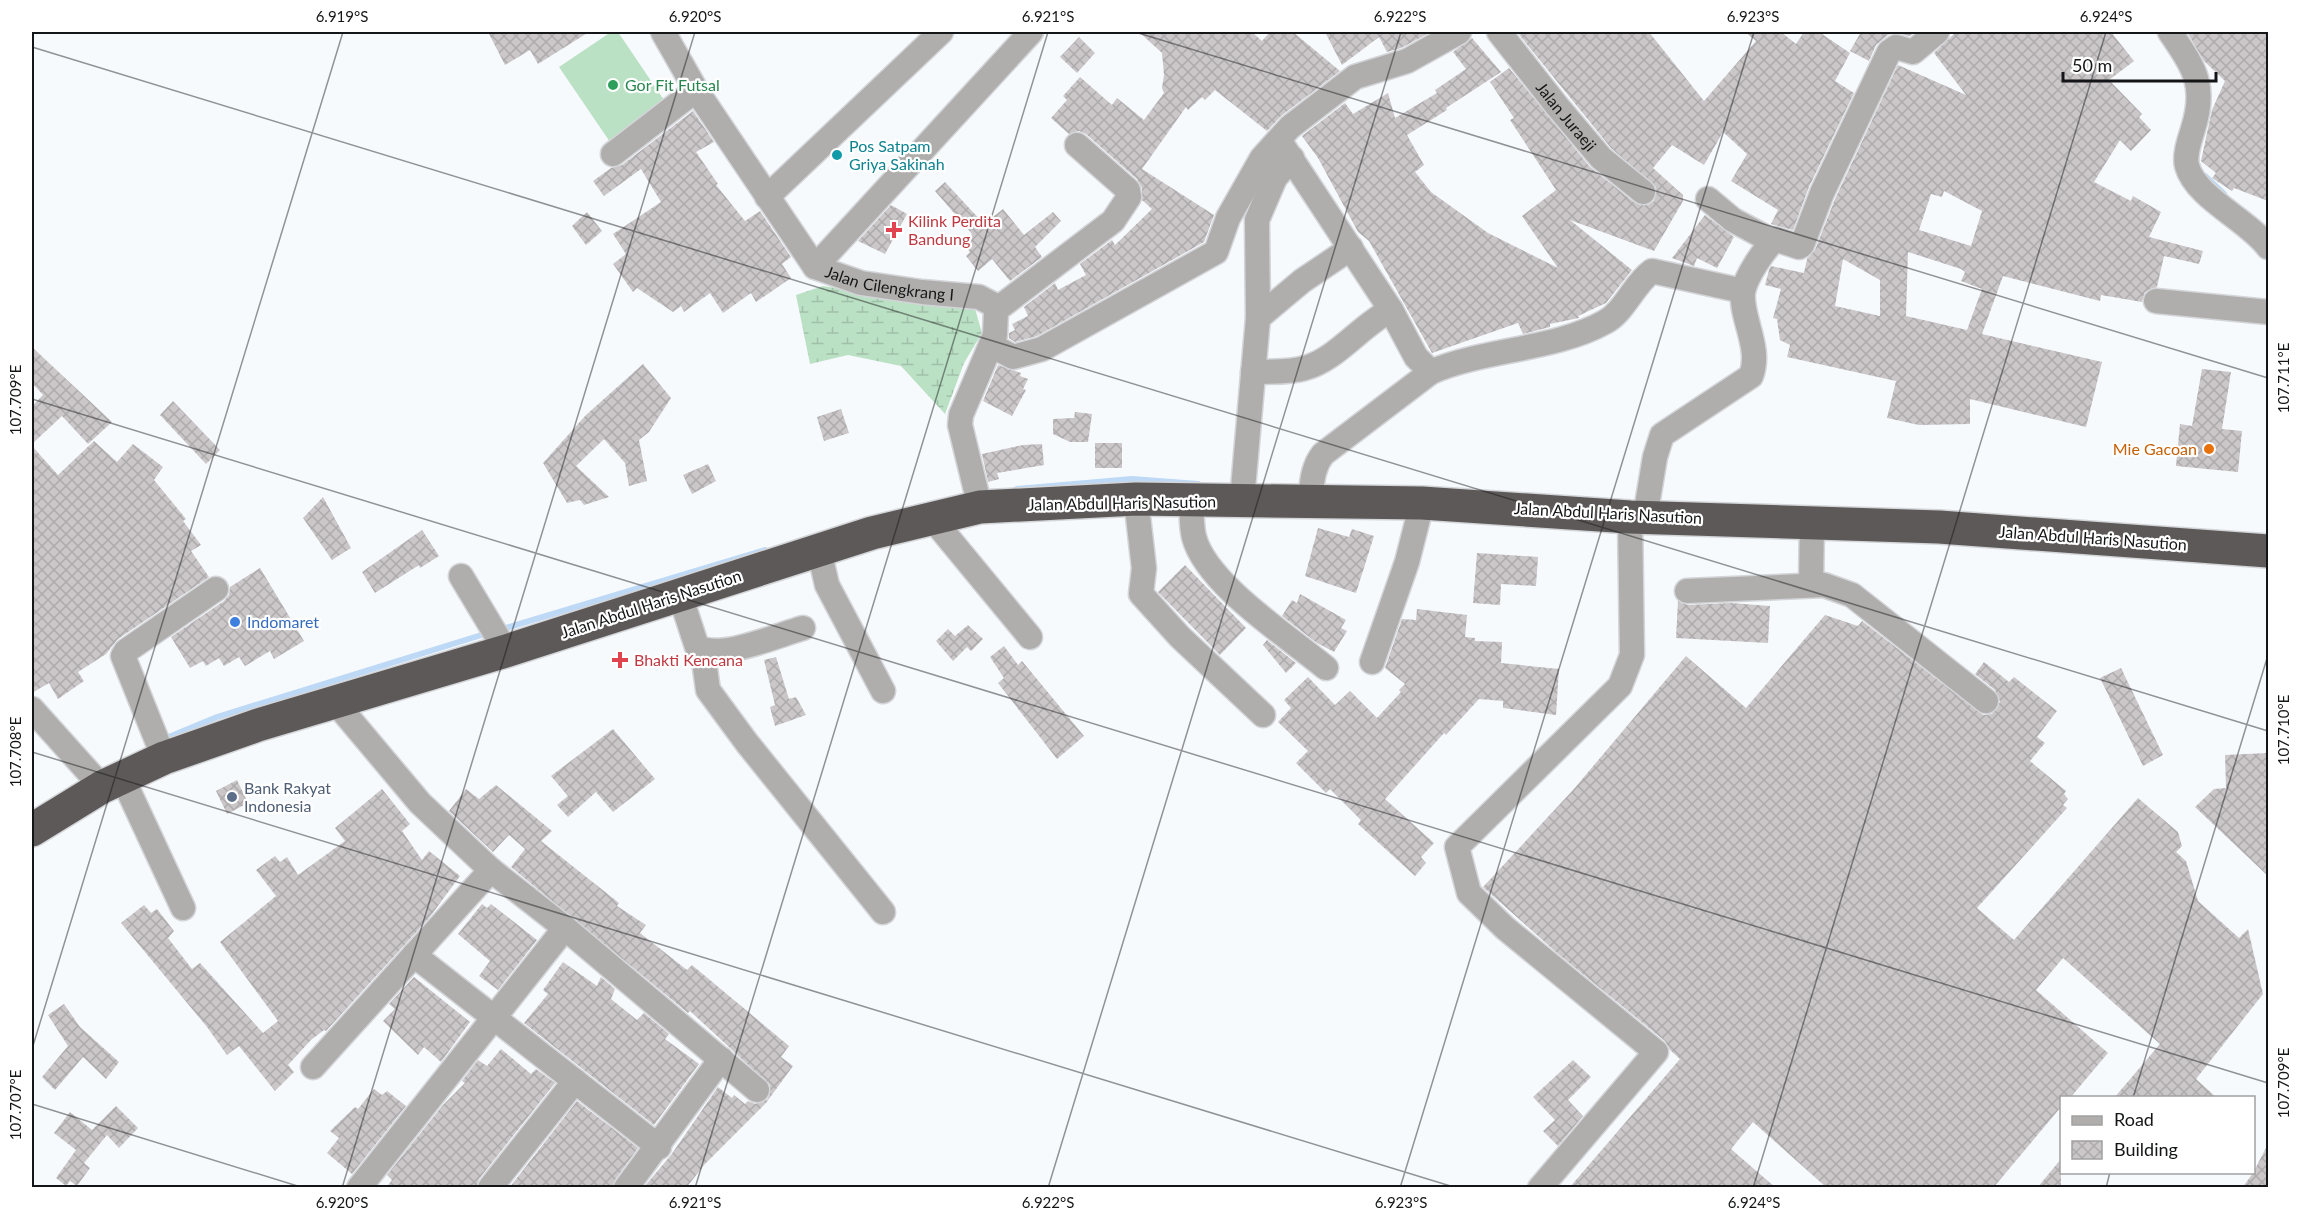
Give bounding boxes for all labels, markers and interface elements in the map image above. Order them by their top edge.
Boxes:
text: 6.919°S [316,7,368,25]
text: 6.920°S [669,7,721,25]
text: 6.921°S [1022,7,1074,25]
text: 6.922°S [1374,7,1426,25]
text: 6.923°S [1727,7,1779,25]
text: 6.924°S [2080,7,2132,25]
scale bar [2063,45,2216,83]
text: 50 m [2072,54,2112,76]
place label: Gor Fit Futsal [625,75,720,94]
marker: Gor Fit Futsal [606,78,620,92]
street label: Jalan Juraeji [1533,78,1601,155]
place label: Pos Satpam Griya Sakinah [849,136,945,173]
marker: Pos Satpam Griya Sakinah [830,148,844,162]
place label: Kilink Perdita Bandung [908,211,1001,248]
marker: Kilink Perdita Bandung [885,221,903,239]
street label: Jalan Cilengkrang I [823,261,955,304]
text: 107.711°E [2274,343,2292,413]
text: 107.709°E [6,365,24,435]
place label: Mie Gacoan [2113,439,2197,458]
marker: Mie Gacoan [2202,442,2216,456]
street label: Jalan Abdul Haris Nasution [1028,491,1216,514]
street label: Jalan Abdul Haris Nasution [1513,498,1703,527]
street label: Jalan Abdul Haris Nasution [1998,521,2188,554]
street label: Jalan Abdul Haris Nasution [558,565,743,642]
place label: Indomaret [247,612,319,631]
marker: Indomaret [228,615,242,629]
place label: Bhakti Kencana [634,650,743,669]
marker: Bhakti Kencana [611,651,629,669]
text: 107.710°E [2274,695,2292,765]
text: 107.708°E [6,717,24,787]
place label: Bank Rakyat Indonesia [244,778,331,815]
marker: Bank Rakyat Indonesia [225,790,239,804]
text: 107.709°E [2274,1048,2292,1118]
text: 107.707°E [6,1070,24,1140]
legend [2060,1096,2255,1174]
text: Road [2114,1108,2154,1130]
text: Building [2114,1138,2178,1160]
text: 6.920°S [316,1193,368,1211]
text: 6.921°S [669,1193,721,1211]
text: 6.922°S [1022,1193,1074,1211]
text: 6.923°S [1375,1193,1427,1211]
text: 6.924°S [1728,1193,1780,1211]

